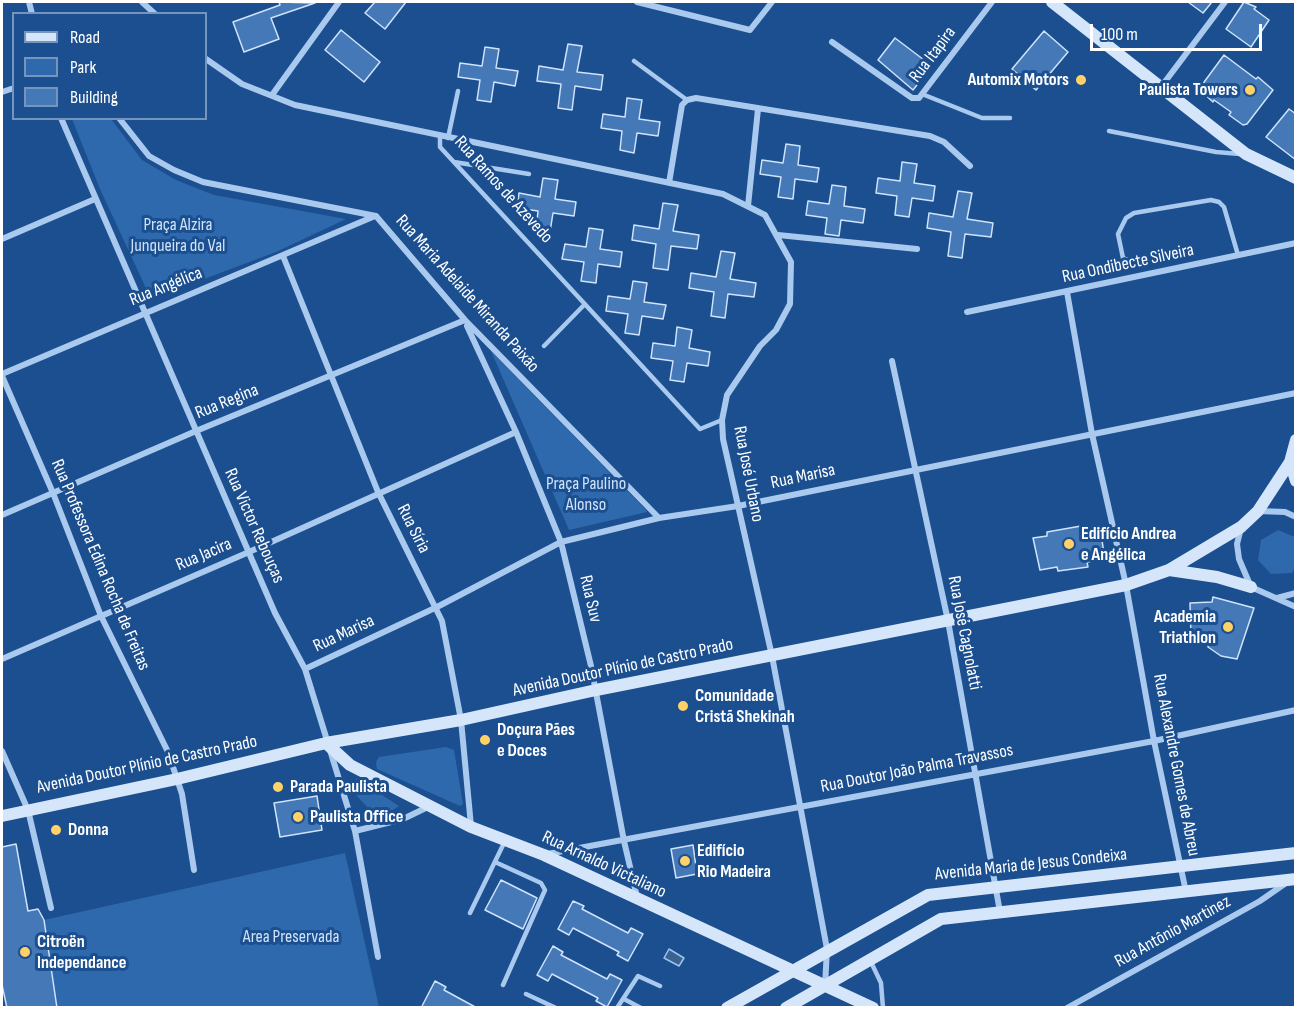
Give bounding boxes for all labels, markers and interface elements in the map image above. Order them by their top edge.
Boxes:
legend [12,12,207,120]
scale bar [1093,12,1266,50]
street label: Rua Itapira [905,23,961,87]
text: 100 m [1101,24,1138,45]
text: Road [70,27,100,48]
text: Park [70,57,96,78]
place label: Automix Motors [968,69,1069,91]
marker: Automix Motors [1074,73,1088,87]
place label: Paulista Towers [1139,79,1238,101]
marker: Paulista Towers [1243,83,1257,97]
text: Building [70,87,118,108]
street label: Rua Ramos de Azevedo [449,132,557,248]
street label: Rua Maria Adelaide Miranda Paixão [391,211,543,377]
park label: Praça Alzira Junqueira do Val [131,214,225,256]
street label: Rua Ondibecte Silveira [1060,240,1196,288]
street label: Rua Angélica [126,263,206,311]
street label: Rua Regina [192,380,262,424]
street label: Rua José Urbano [728,424,768,524]
street label: Rua Professora Edina Rocha de Freitas [46,456,154,674]
street label: Rua Marisa [769,460,837,494]
street label: Rua Victor Rebouças [219,465,289,587]
park label: Praça Paulino Alonso [546,473,626,516]
street label: Rua Síria [392,501,434,557]
place label: Edifício Andrea e Angélica [1081,523,1176,566]
street label: Rua Jacira [173,534,235,576]
marker: Edifício Andrea e Angélica [1062,537,1076,551]
street label: Rua Suv [574,573,606,625]
street label: Rua José Cagnolatti [942,574,986,692]
place label: Academia Triathlon [1154,606,1216,648]
street label: Rua Marisa [310,610,378,658]
marker: Academia Triathlon [1221,620,1235,634]
street label: Avenida Doutor Plínio de Castro Prado [511,634,735,702]
street label: Rua Alexandre Gomes de Abreu [1148,672,1204,858]
place label: Comunidade Cristã Shekinah [695,685,795,728]
marker: Comunidade Cristã Shekinah [676,699,690,713]
place label: Doçura Pães e Doces [497,719,575,762]
street label: Avenida Doutor Plínio de Castro Prado [35,731,259,799]
marker: Doçura Pães e Doces [478,733,492,747]
street label: Rua Doutor João Palma Travassos [819,740,1015,798]
place label: Parada Paulista [290,776,387,798]
marker: Parada Paulista [271,780,285,794]
place label: Paulista Office [310,806,403,828]
marker: Paulista Office [291,810,305,824]
place label: Donna [68,819,109,841]
marker: Donna [49,823,63,837]
street label: Rua Arnaldo Victaliano [538,827,670,903]
place label: Edifício Rio Madeira [697,840,771,882]
street label: Avenida Maria de Jesus Condeixa [934,844,1128,886]
marker: Edifício Rio Madeira [678,854,692,868]
street label: Rua Antônio Martinez [1111,891,1235,973]
park label: Area Preservada [243,926,339,948]
place label: Citroën Independance [37,931,126,974]
marker: Citroën Independance [18,945,32,959]

